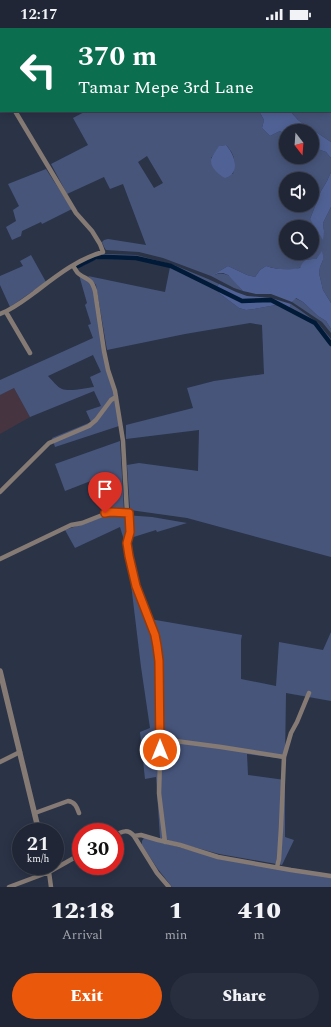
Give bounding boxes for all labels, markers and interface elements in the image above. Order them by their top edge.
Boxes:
text: 12:17 [20,3,58,26]
text: 370 m [78,35,157,78]
icon: left [12,44,64,96]
text: Tamar Mepe 3rd Lane [78,74,254,101]
north arrow [279,124,319,164]
map controls [279,124,319,260]
button: sound [279,172,319,212]
button: search [279,220,319,260]
pin [88,472,122,513]
icon: arrive [94,478,116,500]
position arrow [139,729,181,771]
speed limit sign: 30 [72,823,124,875]
text: 21 [27,829,49,859]
text: km/h [27,851,49,867]
text: 12:18 [50,893,115,929]
text: 1 [169,893,183,929]
text: 410 [238,893,281,929]
text: Arrival [62,925,103,945]
text: min [165,925,187,945]
text: m [254,925,265,945]
button: Exit [12,973,162,1019]
button: Share [170,973,319,1019]

